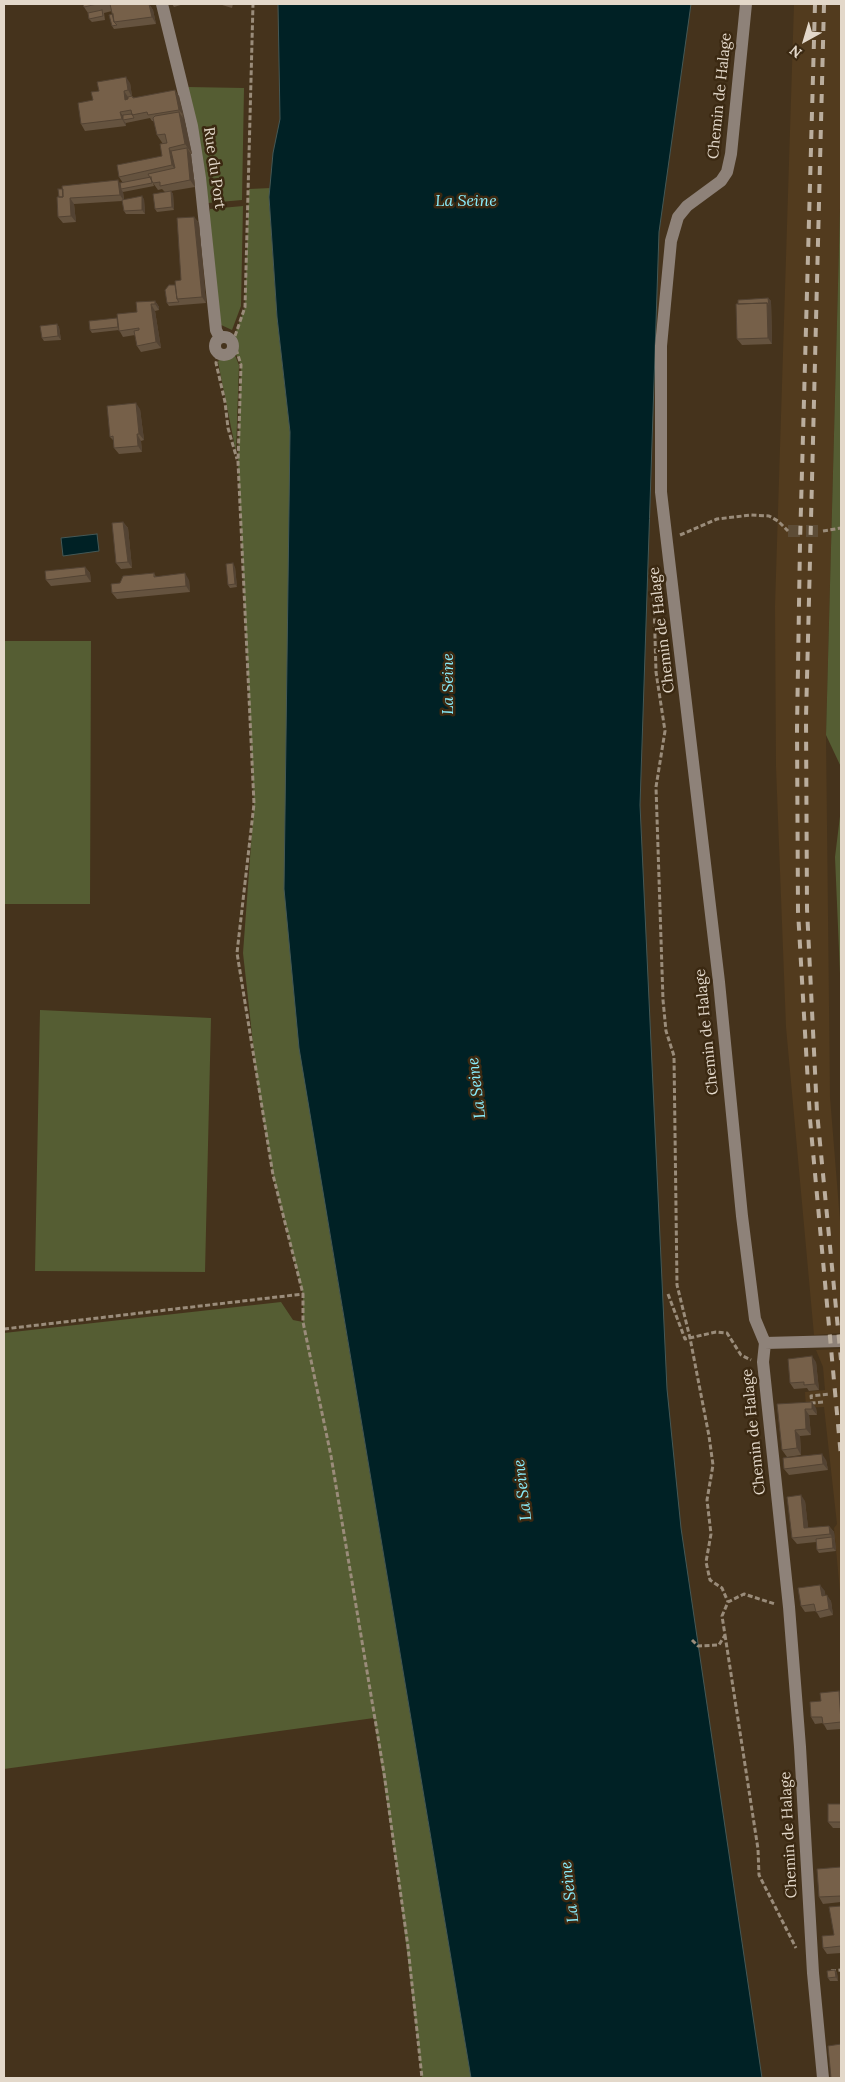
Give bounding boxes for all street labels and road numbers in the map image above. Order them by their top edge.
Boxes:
street label: Chemin de Halage [704,32,736,160]
street label: Rue du Port [199,126,229,210]
street label: Chemin de Halage [645,566,679,694]
street label: Chemin de Halage [691,968,723,1096]
street label: Chemin de Halage [738,1368,770,1496]
street label: Chemin de Halage [777,1771,801,1899]

